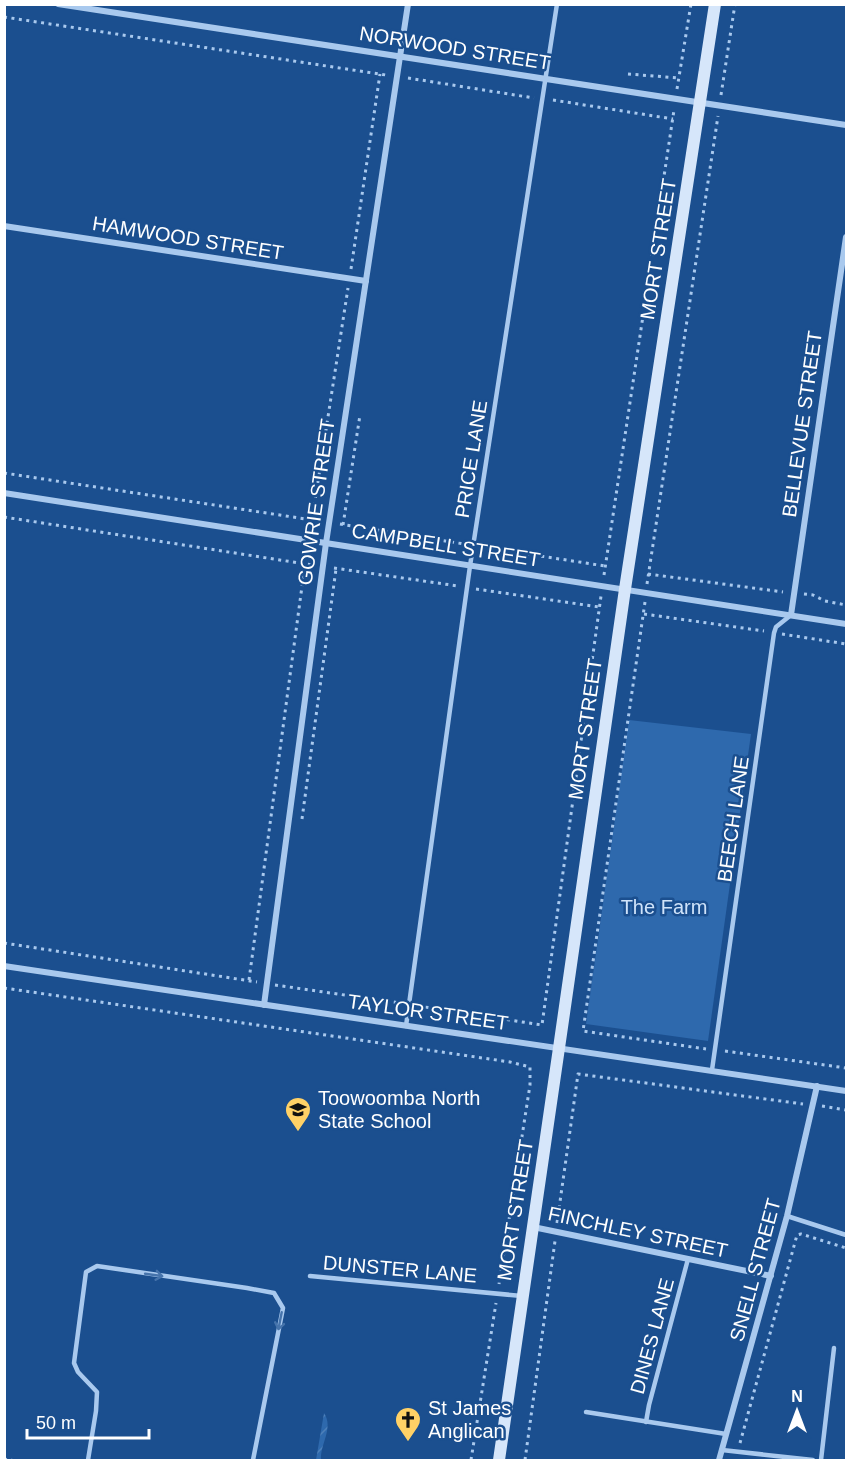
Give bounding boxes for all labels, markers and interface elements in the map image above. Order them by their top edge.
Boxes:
street label: NORWOOD STREET [358,22,552,74]
street label: MORT STREET [636,177,680,321]
street label: HAMWOOD STREET [91,212,285,264]
street label: BELLEVUE STREET [778,329,826,519]
street label: PRICE LANE [451,399,491,519]
street label: GOWRIE STREET [293,417,339,587]
street label: CAMPBELL STREET [350,519,542,571]
street label: MORT STREET [564,657,606,801]
street label: BEECH LANE [713,755,753,883]
park label: The Farm [621,896,707,918]
street label: TAYLOR STREET [346,990,510,1034]
place label: Toowoomba North State School [318,1087,480,1132]
school or university icon: Toowoomba North State School [283,1095,313,1133]
street label: MORT STREET [493,1138,537,1282]
street label: SNELL STREET [725,1196,785,1344]
street label: FINCHLEY STREET [546,1202,730,1262]
street label: DUNSTER LANE [322,1251,478,1287]
one-way arrow [144,1269,164,1280]
street label: DINES LANE [626,1276,678,1396]
one-way arrow [274,1311,285,1330]
north arrow [767,1381,827,1441]
text: N [791,1388,803,1405]
place label: St James Anglican [428,1397,511,1442]
scale bar [27,1402,148,1440]
church icon: St James Anglican [393,1405,423,1443]
text: 50 m [36,1413,76,1433]

